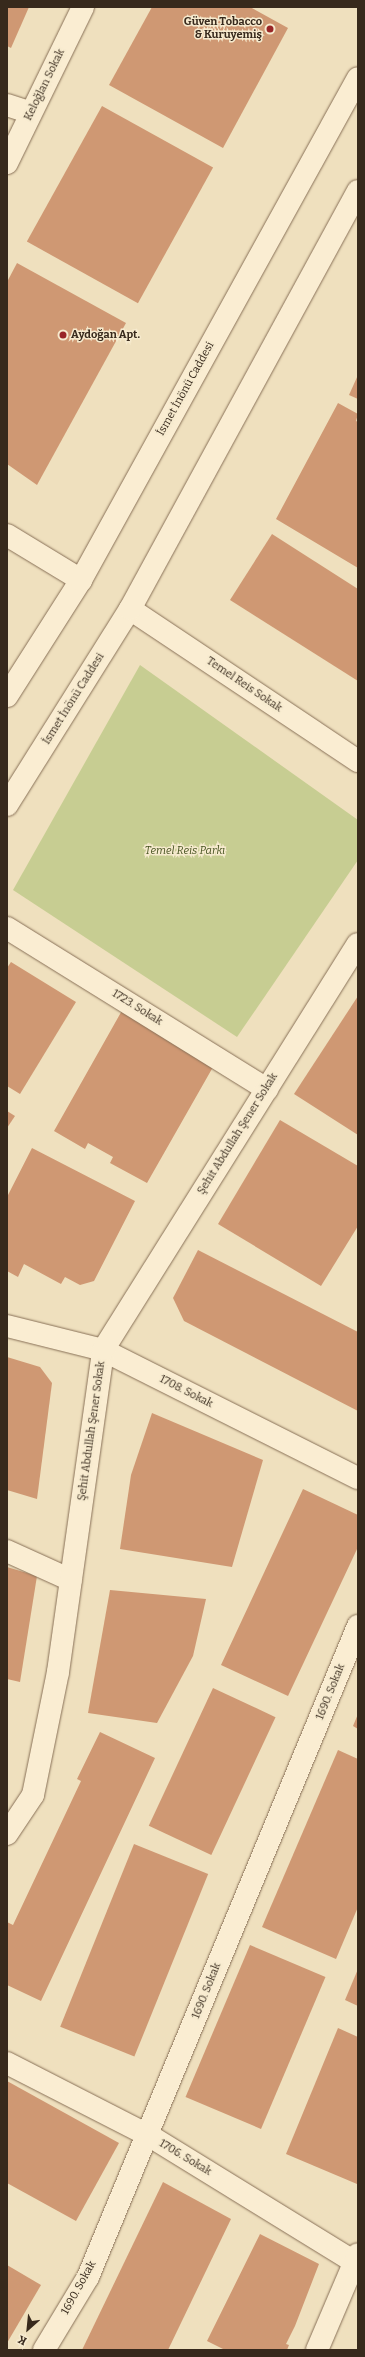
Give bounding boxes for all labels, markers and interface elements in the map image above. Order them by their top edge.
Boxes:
place label: Güven Tobacco & Kuruyemiş [184,16,262,42]
marker: Güven Tobacco & Kuruyemiş [265,24,275,34]
street label: Keloğlan Sokak [22,47,68,123]
place label: Aydoğan Apt. [71,328,140,342]
marker: Aydoğan Apt. [58,330,68,340]
street label: İsmet İnönü Caddesi [155,340,217,438]
street label: İsmet İnönü Caddesi [41,651,107,747]
street label: Temel Reis Sokak [204,655,284,715]
park label: Temel Reis Parkı [145,844,225,858]
street label: 1723. Sokak [109,987,165,1029]
street label: Şehit Abdullah Şener Sokak [195,1071,281,1197]
street label: Şehit Abdullah Şener Sokak [76,1360,108,1502]
street label: 1708. Sokak [157,1373,215,1411]
street label: 1690. Sokak [314,1662,348,1722]
street label: 1690. Sokak [190,1961,224,2021]
street label: 1706. Sokak [156,2137,214,2179]
street label: 1690. Sokak [59,2259,99,2317]
north arrow [8,2309,48,2349]
text: K [16,2333,29,2348]

